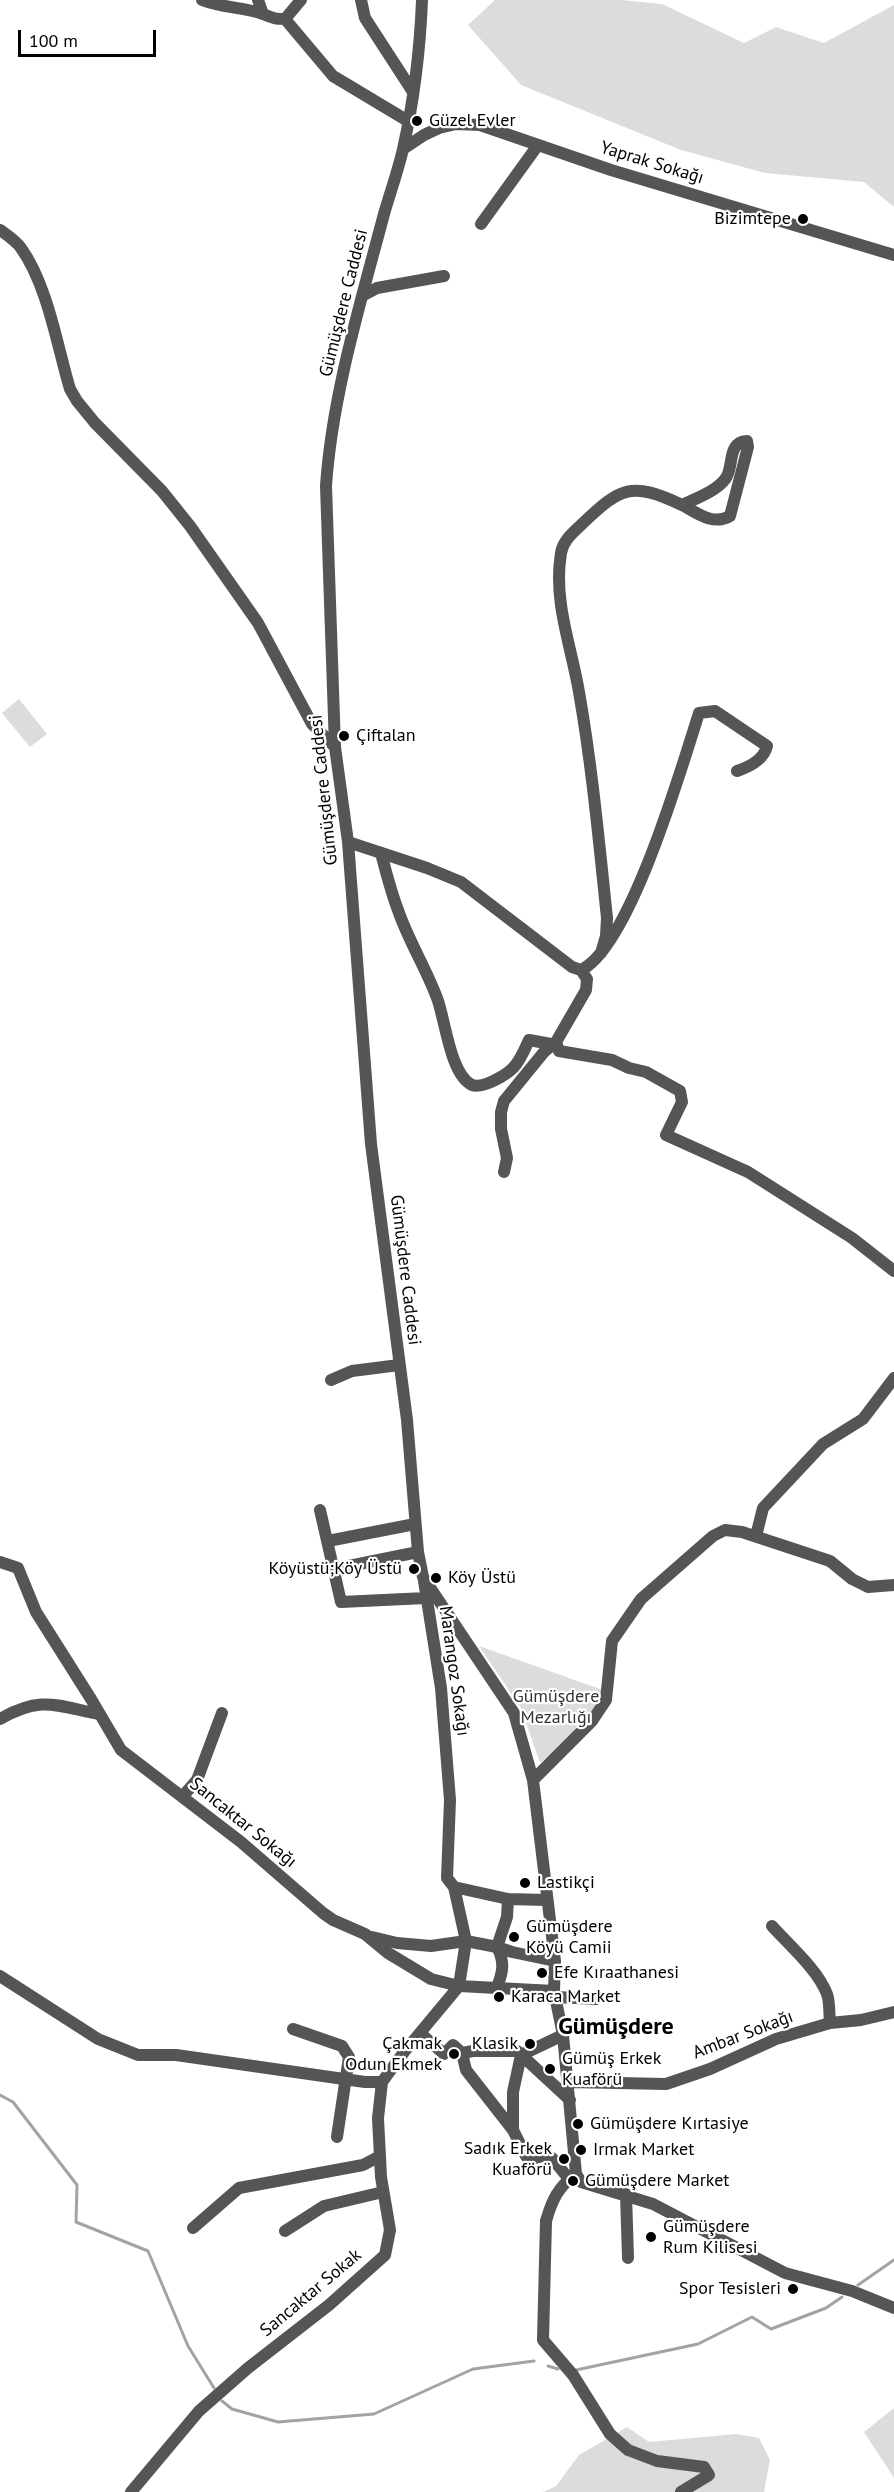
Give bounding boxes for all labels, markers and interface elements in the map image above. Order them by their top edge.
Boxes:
scale bar [21,18,159,56]
text: 100 m [29,29,78,52]
place label: Güzel Evler [429,110,516,132]
marker: Güzel Evler [410,114,424,128]
street label: Yaprak Sokağı [598,137,706,189]
place label: Bizimtepe [714,208,791,230]
marker: Bizimtepe [796,212,810,226]
street label: Gümüşdere Caddesi [315,227,373,379]
street label: Gümüşdere Caddesi [305,714,343,866]
place label: Çiftalan [356,725,416,747]
marker: Çiftalan [337,729,351,743]
street label: Gümüşdere Caddesi [385,1194,425,1346]
place label: Köyüstü;Köy Üstü [269,1558,402,1580]
marker: Köyüstü;Köy Üstü [407,1562,421,1576]
place label: Köy Üstü [448,1567,516,1589]
marker: Köy Üstü [429,1571,443,1585]
street label: Marangoz Sokağı [434,1605,474,1737]
park label: Gümüşdere Mezarlığı [513,1686,599,1728]
street label: Sancaktar Sokağı [185,1773,301,1873]
place label: Lastikçi [537,1872,595,1894]
marker: Lastikçi [518,1876,532,1890]
place label: Gümüşdere Köyü Camii [526,1916,613,1958]
marker: Gümüşdere Köyü Camii [507,1930,521,1944]
place label: Efe Kıraathanesi [554,1962,679,1984]
marker: Efe Kıraathanesi [535,1966,549,1980]
place label: Karaca Market [511,1986,620,2008]
marker: Karaca Market [492,1990,506,2004]
street label: Ambar Sokağı [690,2006,796,2064]
district label: Gümüşdere [558,2013,674,2041]
place label: Çakmak Odun Ekmek [345,2033,442,2076]
place label: Klasik [472,2033,518,2055]
marker: Klasik [523,2037,537,2051]
marker: Çakmak Odun Ekmek [447,2047,461,2061]
place label: Gümüş Erkek Kuaförü [562,2048,661,2090]
marker: Gümüş Erkek Kuaförü [543,2062,557,2076]
place label: Gümüşdere Kırtasiye [590,2113,749,2135]
marker: Gümüşdere Kırtasiye [571,2117,585,2131]
place label: Sadık Erkek Kuaförü [464,2138,552,2180]
place label: Irmak Market [593,2139,694,2161]
marker: Irmak Market [574,2143,588,2157]
marker: Sadık Erkek Kuaförü [557,2152,571,2166]
place label: Gümüşdere Market [585,2170,729,2192]
marker: Gümüşdere Market [566,2174,580,2188]
place label: Gümüşdere Rum Kilisesi [663,2216,758,2258]
marker: Gümüşdere Rum Kilisesi [644,2230,658,2244]
street label: Sancaktar Sokak [256,2244,366,2342]
place label: Spor Tesisleri [679,2278,781,2300]
marker: Spor Tesisleri [786,2282,800,2296]

